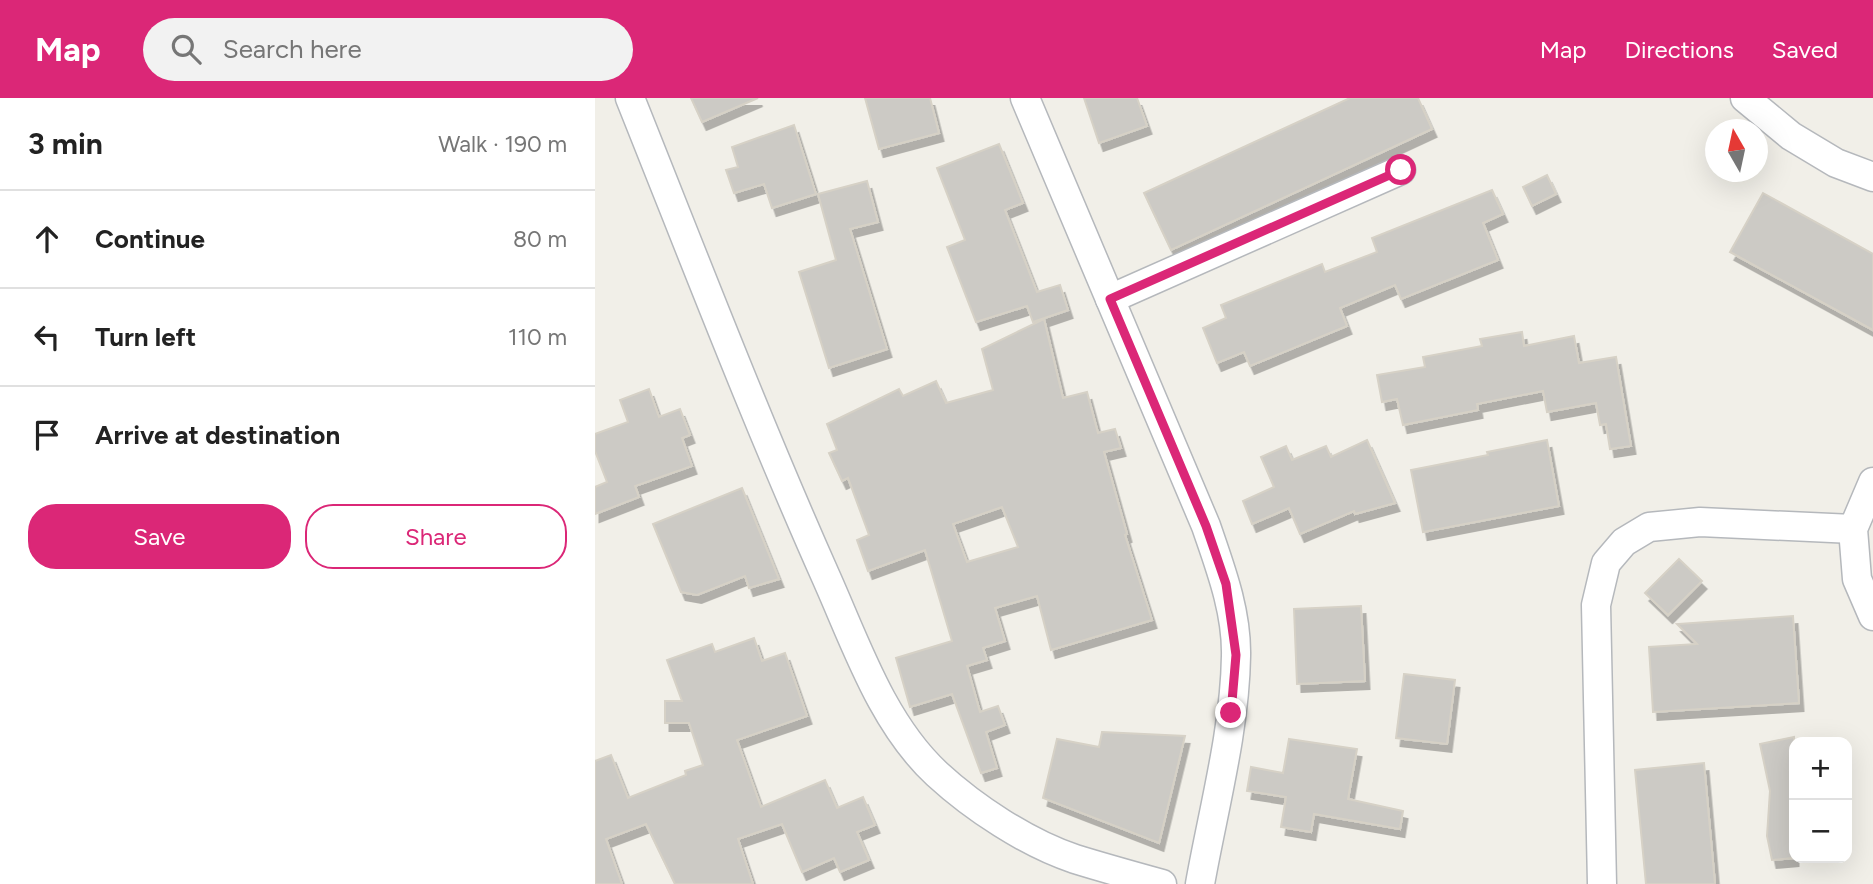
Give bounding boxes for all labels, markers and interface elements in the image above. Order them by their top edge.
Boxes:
search box [143,18,633,81]
text: Map [35,30,101,69]
icon: search [167,30,205,68]
text: Search here [223,33,362,65]
text: Map [1540,35,1586,64]
text: Directions [1624,35,1734,64]
text: Saved [1772,35,1838,64]
north arrow [1705,119,1768,182]
text: 3 min [28,125,103,162]
text: Walk · 190 m [438,130,567,158]
route start [1385,154,1416,185]
icon: ahead [28,220,66,258]
text: Continue [95,223,205,255]
text: 80 m [513,225,567,253]
icon: left [28,318,66,356]
text: Turn left [95,321,196,353]
text: 110 m [508,323,567,351]
icon: arrive [28,416,66,454]
text: Arrive at destination [95,419,340,451]
button: Save [28,504,291,569]
button: Share [305,504,567,569]
route end [1215,697,1246,728]
map controls [1789,737,1852,863]
button: + [1789,737,1852,800]
button: − [1789,800,1852,863]

